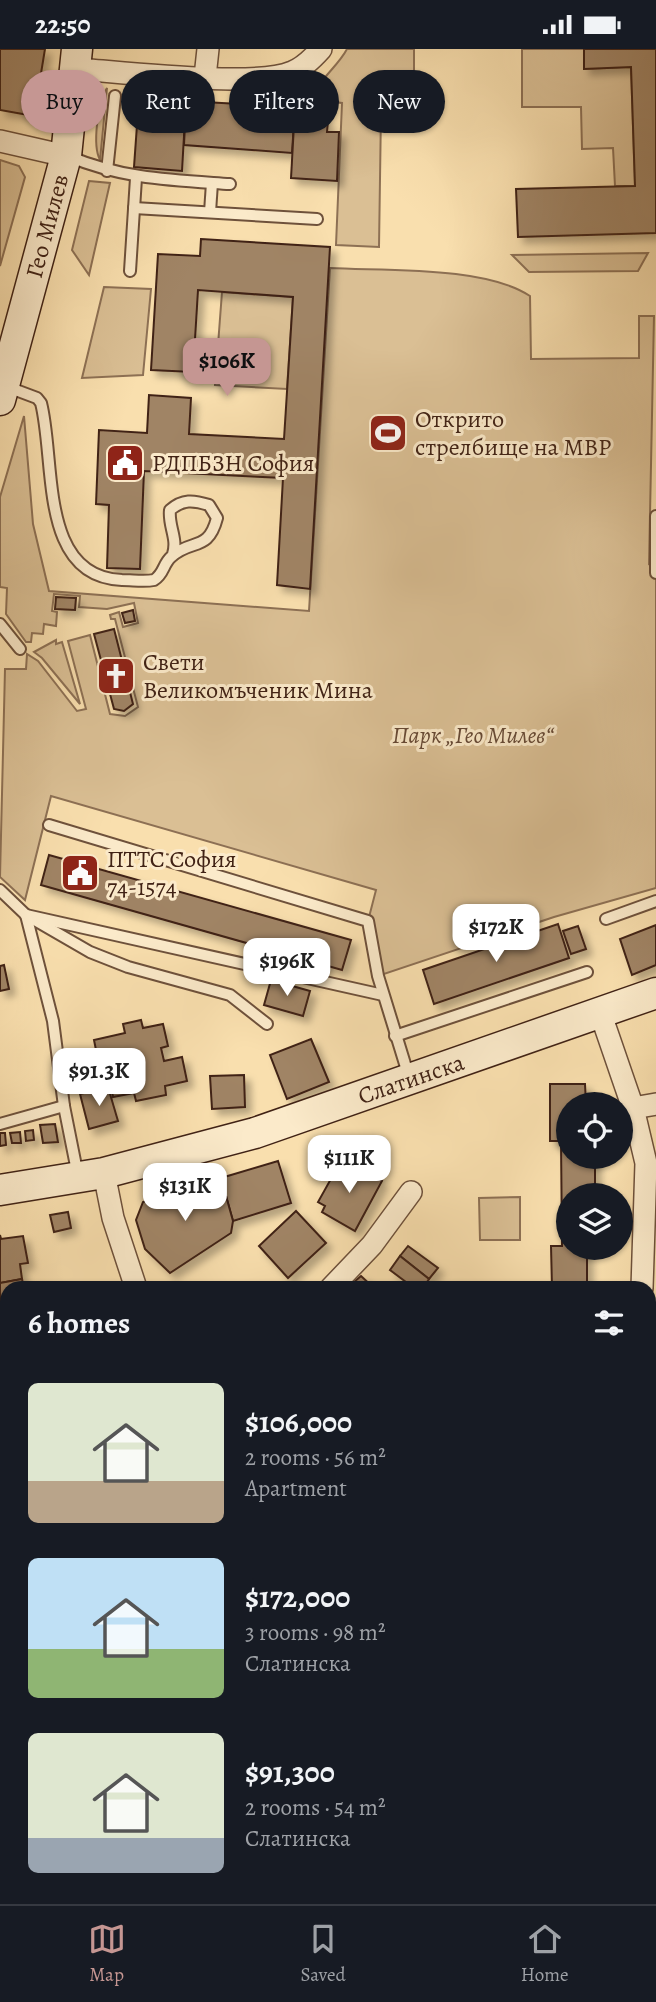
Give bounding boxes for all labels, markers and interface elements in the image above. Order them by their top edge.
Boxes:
text: 22:50 [35,7,90,42]
chip: Buy [21,70,107,133]
chip: Rent [121,70,215,133]
chip: Filters [229,70,339,133]
chip: New [353,70,445,133]
street label: Гео Милев [18,170,76,282]
pin: $106K [178,339,276,398]
text: $106K [199,345,255,376]
place label: Открито стрелбище на МВР [415,403,611,463]
sports icon: Открито стрелбище на МВР [367,412,409,454]
public building icon: РДПБЗН София [104,442,146,484]
place label: РДПБЗН София [152,447,314,479]
place label: Свети Великомъченик Мина [143,646,373,706]
church icon: Свети Великомъченик Мина [95,655,137,697]
park label: Парк „Гео Милев“ [392,719,555,751]
place label: ПТТС София 74-1574 [107,843,236,903]
public building icon: ПТТС София 74-1574 [59,852,101,894]
pin: $172K [447,905,545,964]
text: $172K [469,911,524,942]
pin: $196K [238,939,336,998]
text: $196K [259,945,315,976]
street label: Слатинска [354,1046,468,1112]
pin: $91.3K [42,1049,156,1108]
text: $91.3K [69,1055,129,1086]
map controls [556,1092,633,1260]
button: locate [556,1092,633,1169]
pin: $111K [300,1135,398,1195]
text: $111K [324,1142,374,1173]
pin: $131K [136,1163,234,1223]
text: $131K [159,1170,211,1201]
button: layers [556,1183,633,1260]
text: 6 homes [28,1303,130,1343]
icon: filters [590,1304,628,1342]
text: $106,000 [245,1402,352,1442]
icon: home [84,1411,168,1495]
text: 2 rooms · 56 m² [245,1442,386,1473]
text: Apartment [245,1473,347,1504]
text: $172,000 [245,1577,350,1617]
icon: home [84,1586,168,1670]
text: 3 rooms · 98 m² [245,1617,386,1648]
text: Слатинска [245,1648,351,1679]
text: $91,300 [245,1752,335,1792]
icon: home [84,1761,168,1845]
text: 2 rooms · 54 m² [245,1792,386,1823]
text: Слатинска [245,1823,351,1854]
tab: Map [88,1920,126,1988]
tab: Saved [301,1920,346,1988]
tab: Home [521,1920,568,1988]

